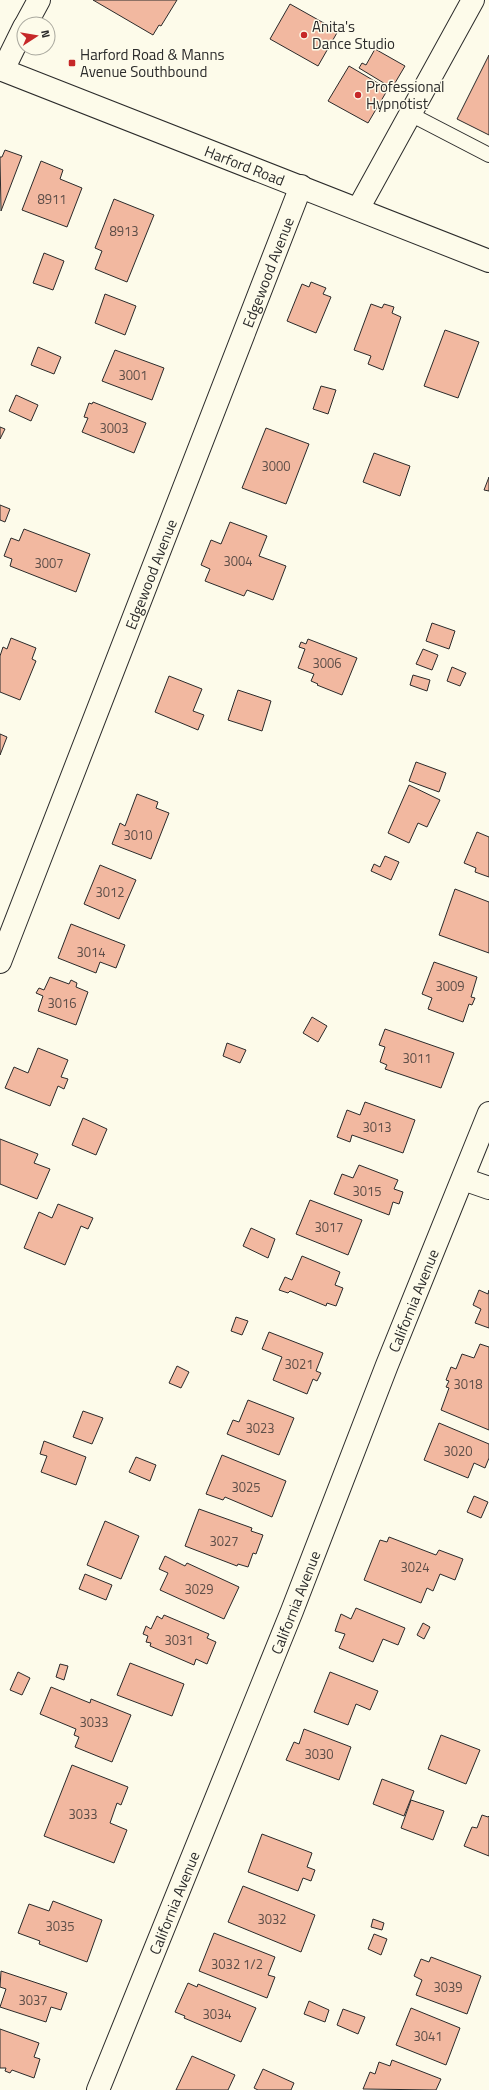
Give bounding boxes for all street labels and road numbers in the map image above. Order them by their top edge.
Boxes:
street label: Harford Road [201,139,288,191]
street label: Edgewood Avenue [236,214,299,331]
street label: Edgewood Avenue [119,516,182,633]
street label: California Avenue [382,1245,444,1356]
street label: California Avenue [264,1547,326,1658]
street label: California Avenue [143,1848,205,1958]

